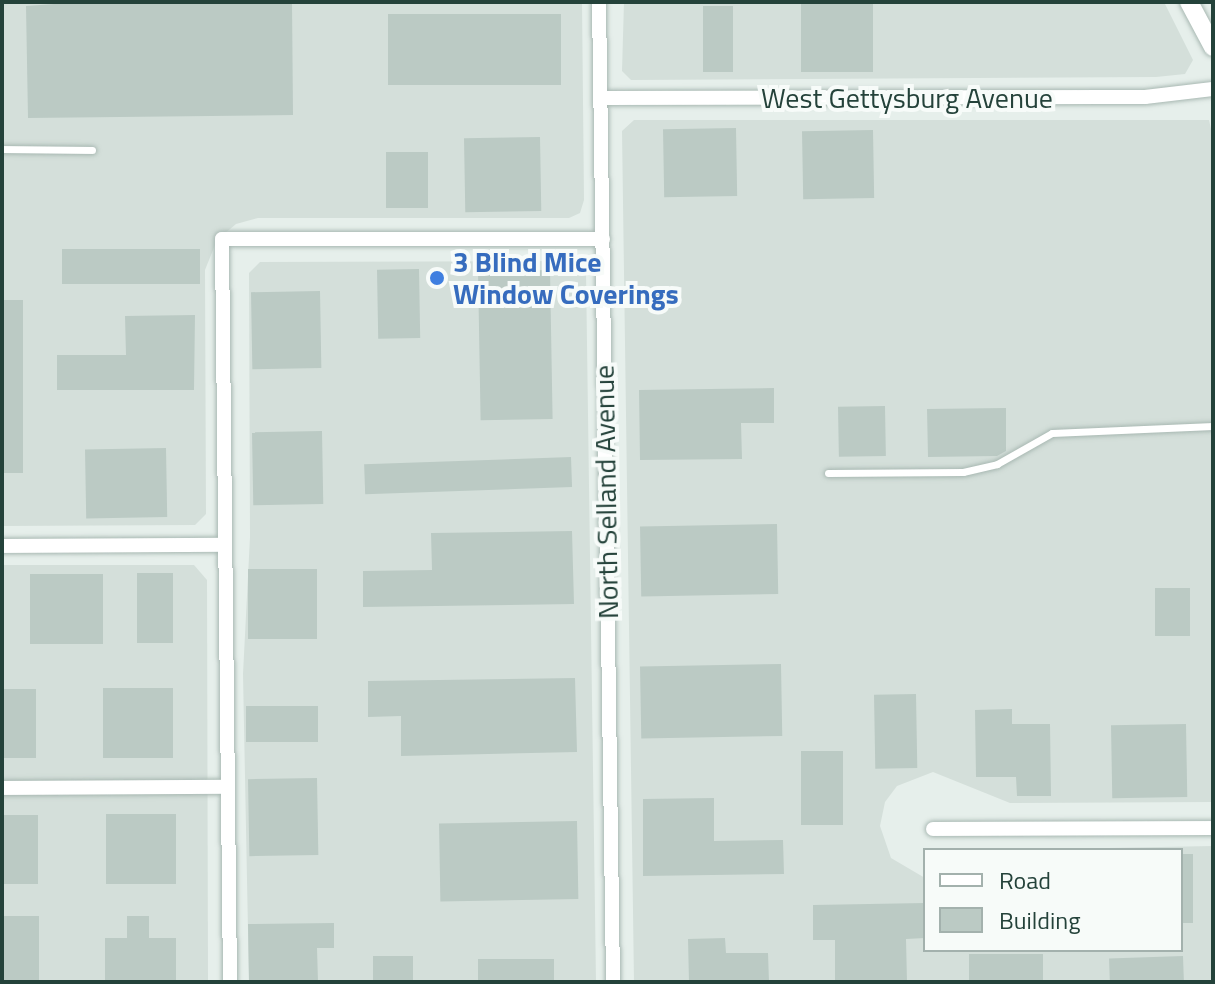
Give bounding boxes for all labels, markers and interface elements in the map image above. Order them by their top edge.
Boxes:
street label: West Gettysburg Avenue [761,81,1053,115]
place label: 3 Blind Mice Window Coverings [453,245,679,311]
marker: 3 Blind Mice Window Coverings [428,269,446,287]
street label: North Selland Avenue [587,365,625,619]
legend [923,848,1183,952]
text: Road [999,862,1051,898]
text: Building [999,902,1081,938]

